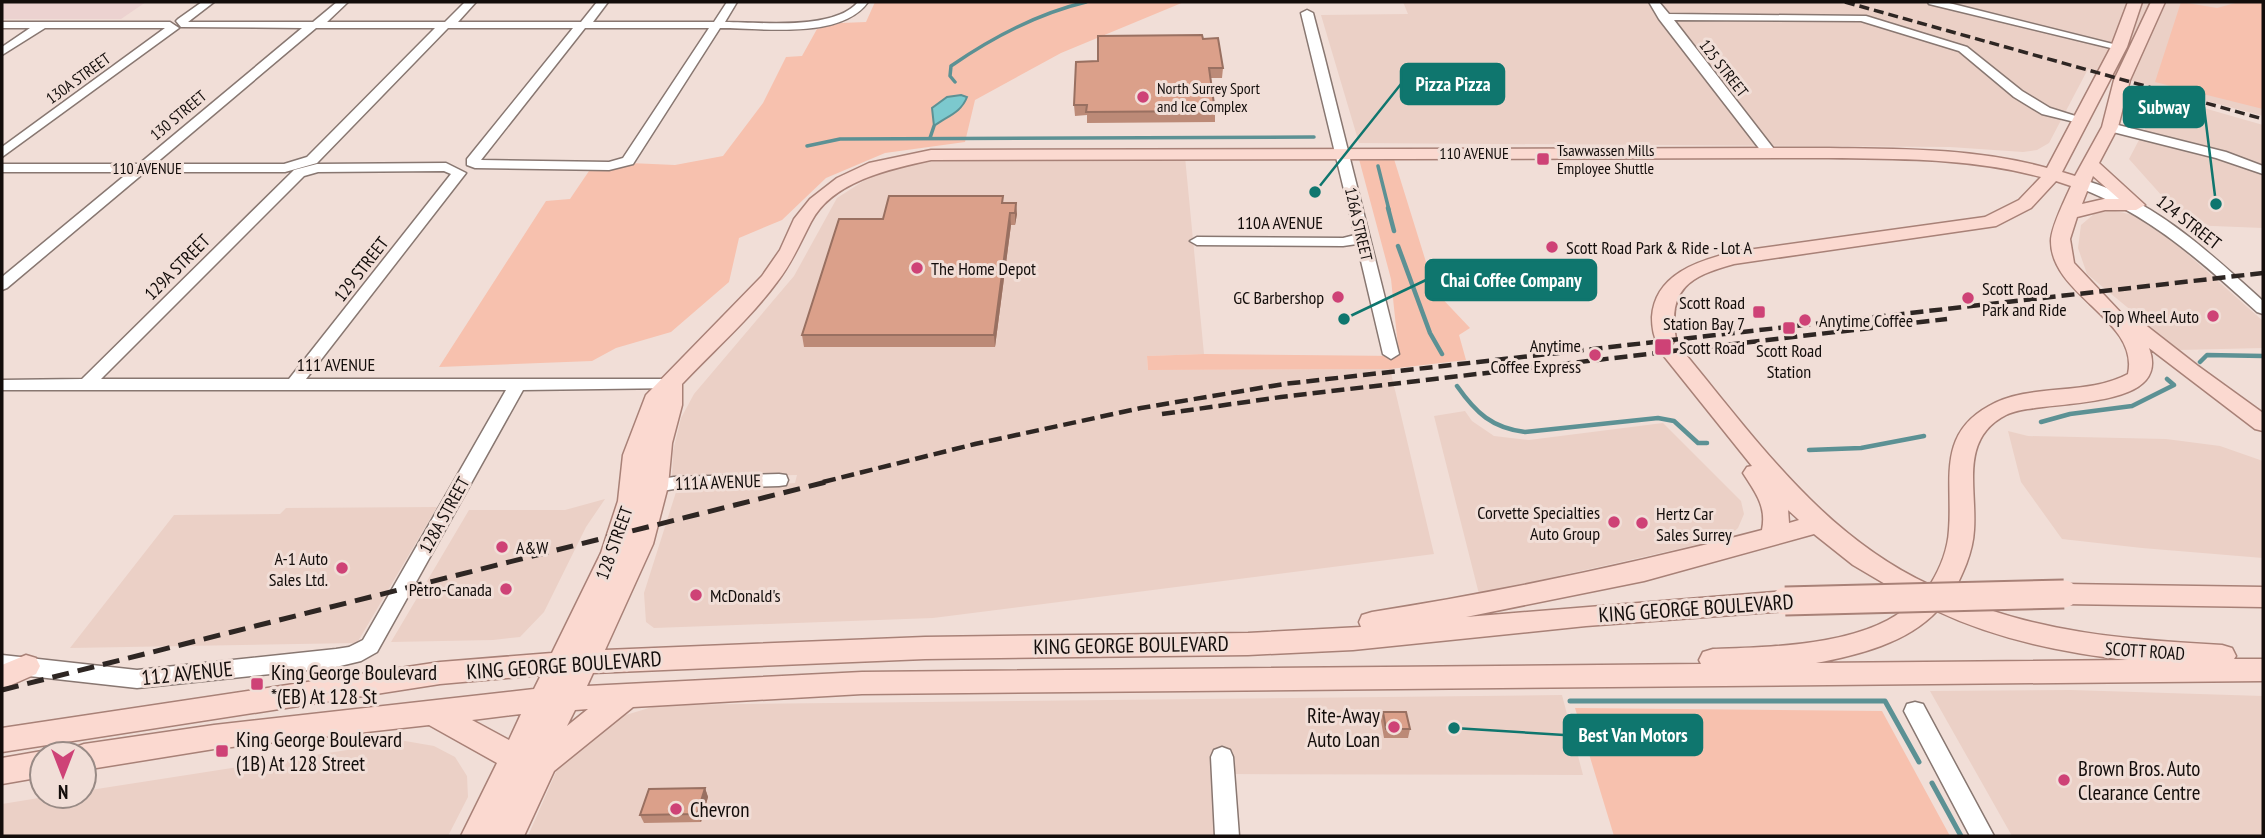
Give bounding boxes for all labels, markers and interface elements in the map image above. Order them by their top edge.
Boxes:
street label: 125 STREET [1695,35,1753,101]
street label: 130A STREET [42,48,114,108]
callout: Pizza Pizza [1401,64,1504,104]
text: Pizza Pizza [1415,72,1491,96]
place label: North Surrey Sport and Ice Complex [1157,78,1260,116]
street label: 130 STREET [146,86,210,144]
callout: Subway [2124,87,2204,127]
marker: North Surrey Sport and Ice Complex [1135,89,1151,105]
text: Subway [2138,95,2190,119]
place label: Tsawwassen Mills Employee Shuttle [1557,140,1654,178]
street label: 110 AVENUE [1439,143,1509,163]
marker: Tsawwassen Mills Employee Shuttle [1535,151,1551,167]
street label: 110 AVENUE [112,158,182,178]
street label: 126A STREET [1341,185,1377,263]
street label: 124 STREET [2152,190,2226,254]
street label: 110A AVENUE [1237,211,1323,234]
street label: 129A STREET [139,229,215,305]
street label: 129 STREET [329,232,393,306]
place label: Scott Road Park & Ride - Lot A [1566,236,1753,259]
marker: Scott Road Park & Ride - Lot A [1544,239,1560,255]
place label: The Home Depot [931,257,1036,280]
marker: The Home Depot [909,260,925,276]
callout: Chai Coffee Company [1426,260,1596,300]
text: Chai Coffee Company [1440,268,1582,292]
place label: Scott Road Park and Ride [1982,277,2067,321]
place label: GC Barbershop [1233,286,1324,309]
marker: GC Barbershop [1330,289,1346,305]
marker: Scott Road Park and Ride [1960,290,1976,306]
place label: Scott Road Station Bay 7 [1663,291,1745,335]
marker: Scott Road Station Bay 7 [1751,304,1767,320]
place label: Top Wheel Auto [2103,305,2199,328]
marker: Top Wheel Auto [2205,308,2221,324]
place label: Anytime Coffee [1819,309,1913,332]
marker: Anytime Coffee [1797,312,1813,328]
marker: Scott Road Station [1781,320,1797,336]
place label: Anytime Coffee Express [1491,334,1581,378]
place label: Scott Road [1679,336,1745,359]
marker: Scott Road [1653,337,1673,357]
place label: Scott Road Station [1756,339,1822,383]
marker: Anytime Coffee Express [1587,347,1603,363]
street label: 111 AVENUE [297,353,375,376]
street label: 111A AVENUE [675,469,761,495]
street label: 128A STREET [414,473,474,557]
place label: Corvette Specialties Auto Group [1477,501,1600,545]
place label: Hertz Car Sales Surrey [1656,502,1732,546]
street label: 128 STREET [590,503,638,583]
marker: Corvette Specialties Auto Group [1606,514,1622,530]
marker: Hertz Car Sales Surrey [1634,515,1650,531]
place label: A&W [516,536,548,559]
marker: A&W [494,539,510,555]
place label: A-1 Auto Sales Ltd. [269,547,328,591]
marker: A-1 Auto Sales Ltd. [334,560,350,576]
place label: Petro-Canada [409,578,492,601]
marker: Petro-Canada [498,581,514,597]
place label: McDonald's [710,584,781,607]
marker: McDonald's [688,587,704,603]
street label: KING GEORGE BOULEVARD [1598,588,1794,628]
street label: KING GEORGE BOULEVARD [1033,630,1229,660]
street label: SCOTT ROAD [2104,637,2186,665]
street label: KING GEORGE BOULEVARD [466,645,662,685]
street label: 112 AVENUE [140,655,234,691]
place label: King George Boulevard *(EB) At 128 St [271,659,437,710]
marker: King George Boulevard *(EB) At 128 St [249,676,265,692]
place label: Rite-Away Auto Loan [1307,702,1380,753]
callout: Best Van Motors [1564,715,1702,755]
marker: Rite-Away Auto Loan [1386,719,1402,735]
text: Best Van Motors [1578,723,1688,747]
place label: King George Boulevard (1B) At 128 Street [236,726,402,777]
north arrow [28,740,98,810]
marker: King George Boulevard (1B) At 128 Street [214,743,230,759]
place label: Brown Bros. Auto Clearance Centre [2078,755,2200,806]
marker: Brown Bros. Auto Clearance Centre [2056,772,2072,788]
text: N [58,780,68,804]
place label: Chevron [690,796,749,823]
marker: Chevron [668,801,684,817]

